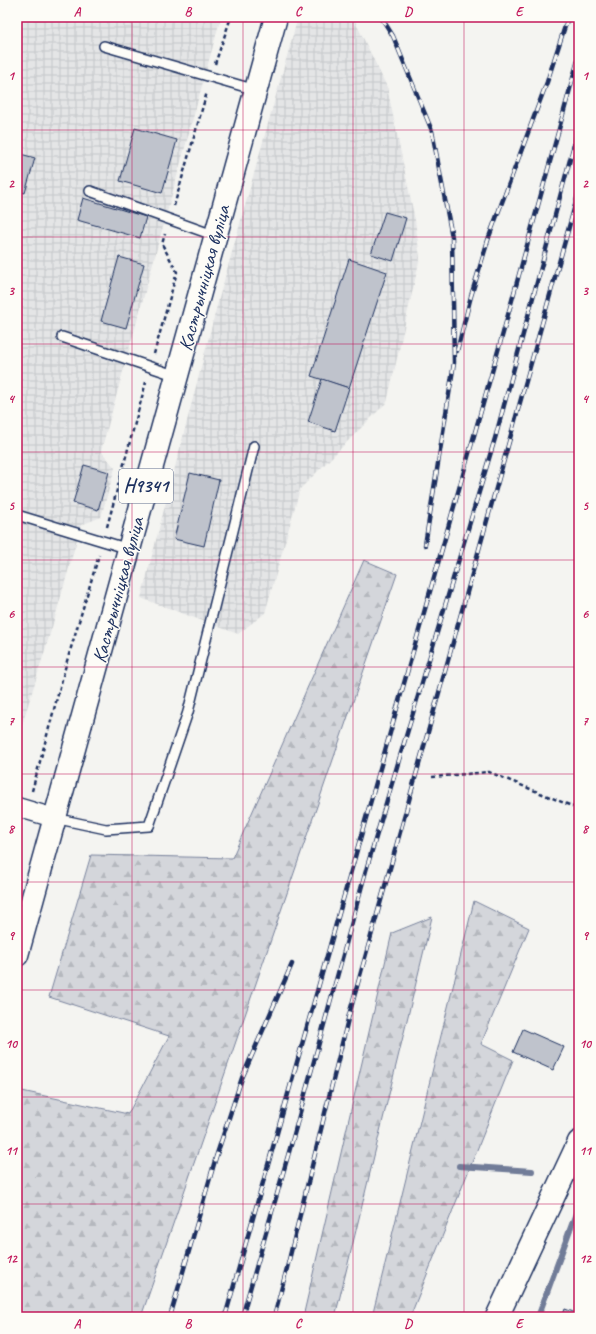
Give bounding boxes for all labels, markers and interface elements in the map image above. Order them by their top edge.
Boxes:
text: A [74,4,82,20]
text: B [185,4,193,20]
text: C [295,4,303,20]
text: D [404,4,413,20]
text: E [516,4,525,20]
text: 1 [8,68,16,84]
text: 1 [582,68,590,84]
text: 2 [8,176,15,192]
text: 2 [582,176,589,192]
street label: Кастрычніцкая вуліца [173,201,236,354]
text: 3 [8,283,15,299]
text: 3 [582,283,589,299]
text: 4 [8,391,16,407]
text: 4 [582,391,590,407]
road number: Н9341 [119,469,173,503]
text: 5 [8,498,15,514]
text: 5 [582,498,589,514]
street label: Кастрычніцкая вуліца [87,513,150,666]
text: 6 [8,606,15,622]
text: 6 [582,606,589,622]
text: 7 [8,713,15,729]
text: 7 [582,713,589,729]
text: 8 [8,821,16,837]
text: 8 [582,821,590,837]
text: 9 [8,928,15,944]
text: 9 [582,928,589,944]
text: 10 [5,1036,18,1052]
text: 10 [579,1036,592,1052]
text: 11 [5,1143,19,1159]
text: 11 [579,1143,593,1159]
text: 12 [5,1251,18,1267]
text: 12 [579,1251,592,1267]
text: A [74,1316,82,1332]
text: B [185,1316,193,1332]
text: C [295,1316,303,1332]
text: D [404,1316,413,1332]
text: E [516,1316,525,1332]

